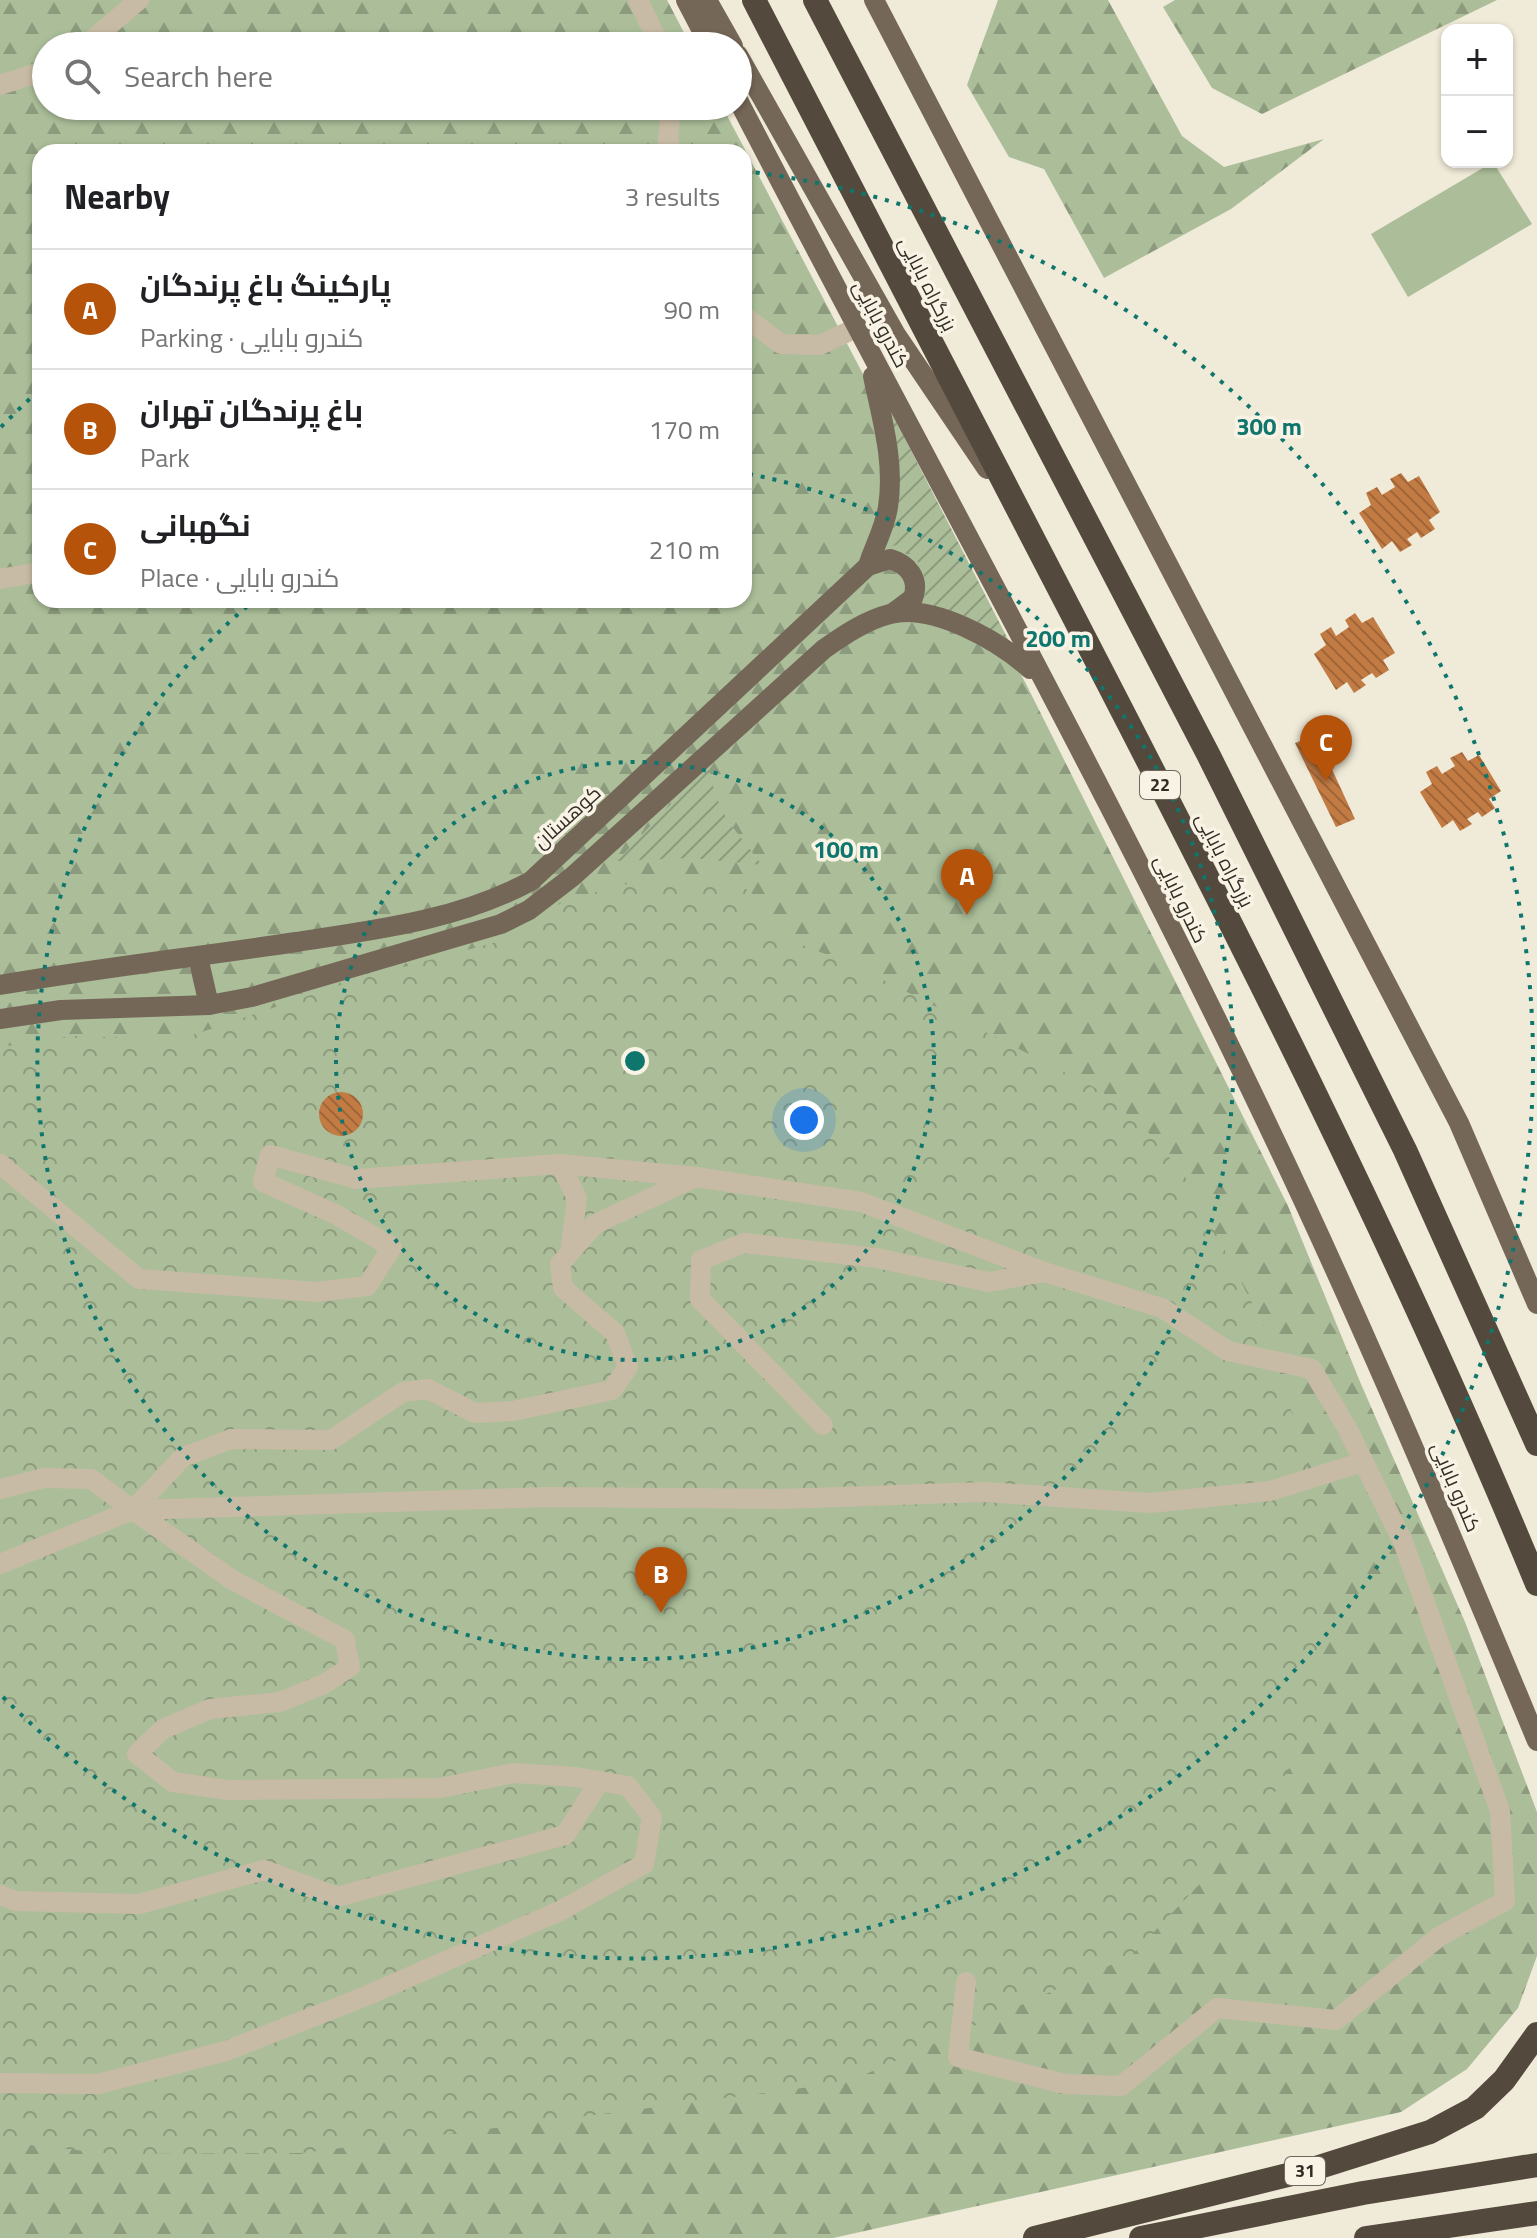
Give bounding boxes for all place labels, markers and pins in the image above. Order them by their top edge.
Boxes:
pin: C [1300,715,1352,781]
pin: A [941,849,993,915]
centre of rings [621,1047,649,1075]
pin: B [635,1547,687,1613]

